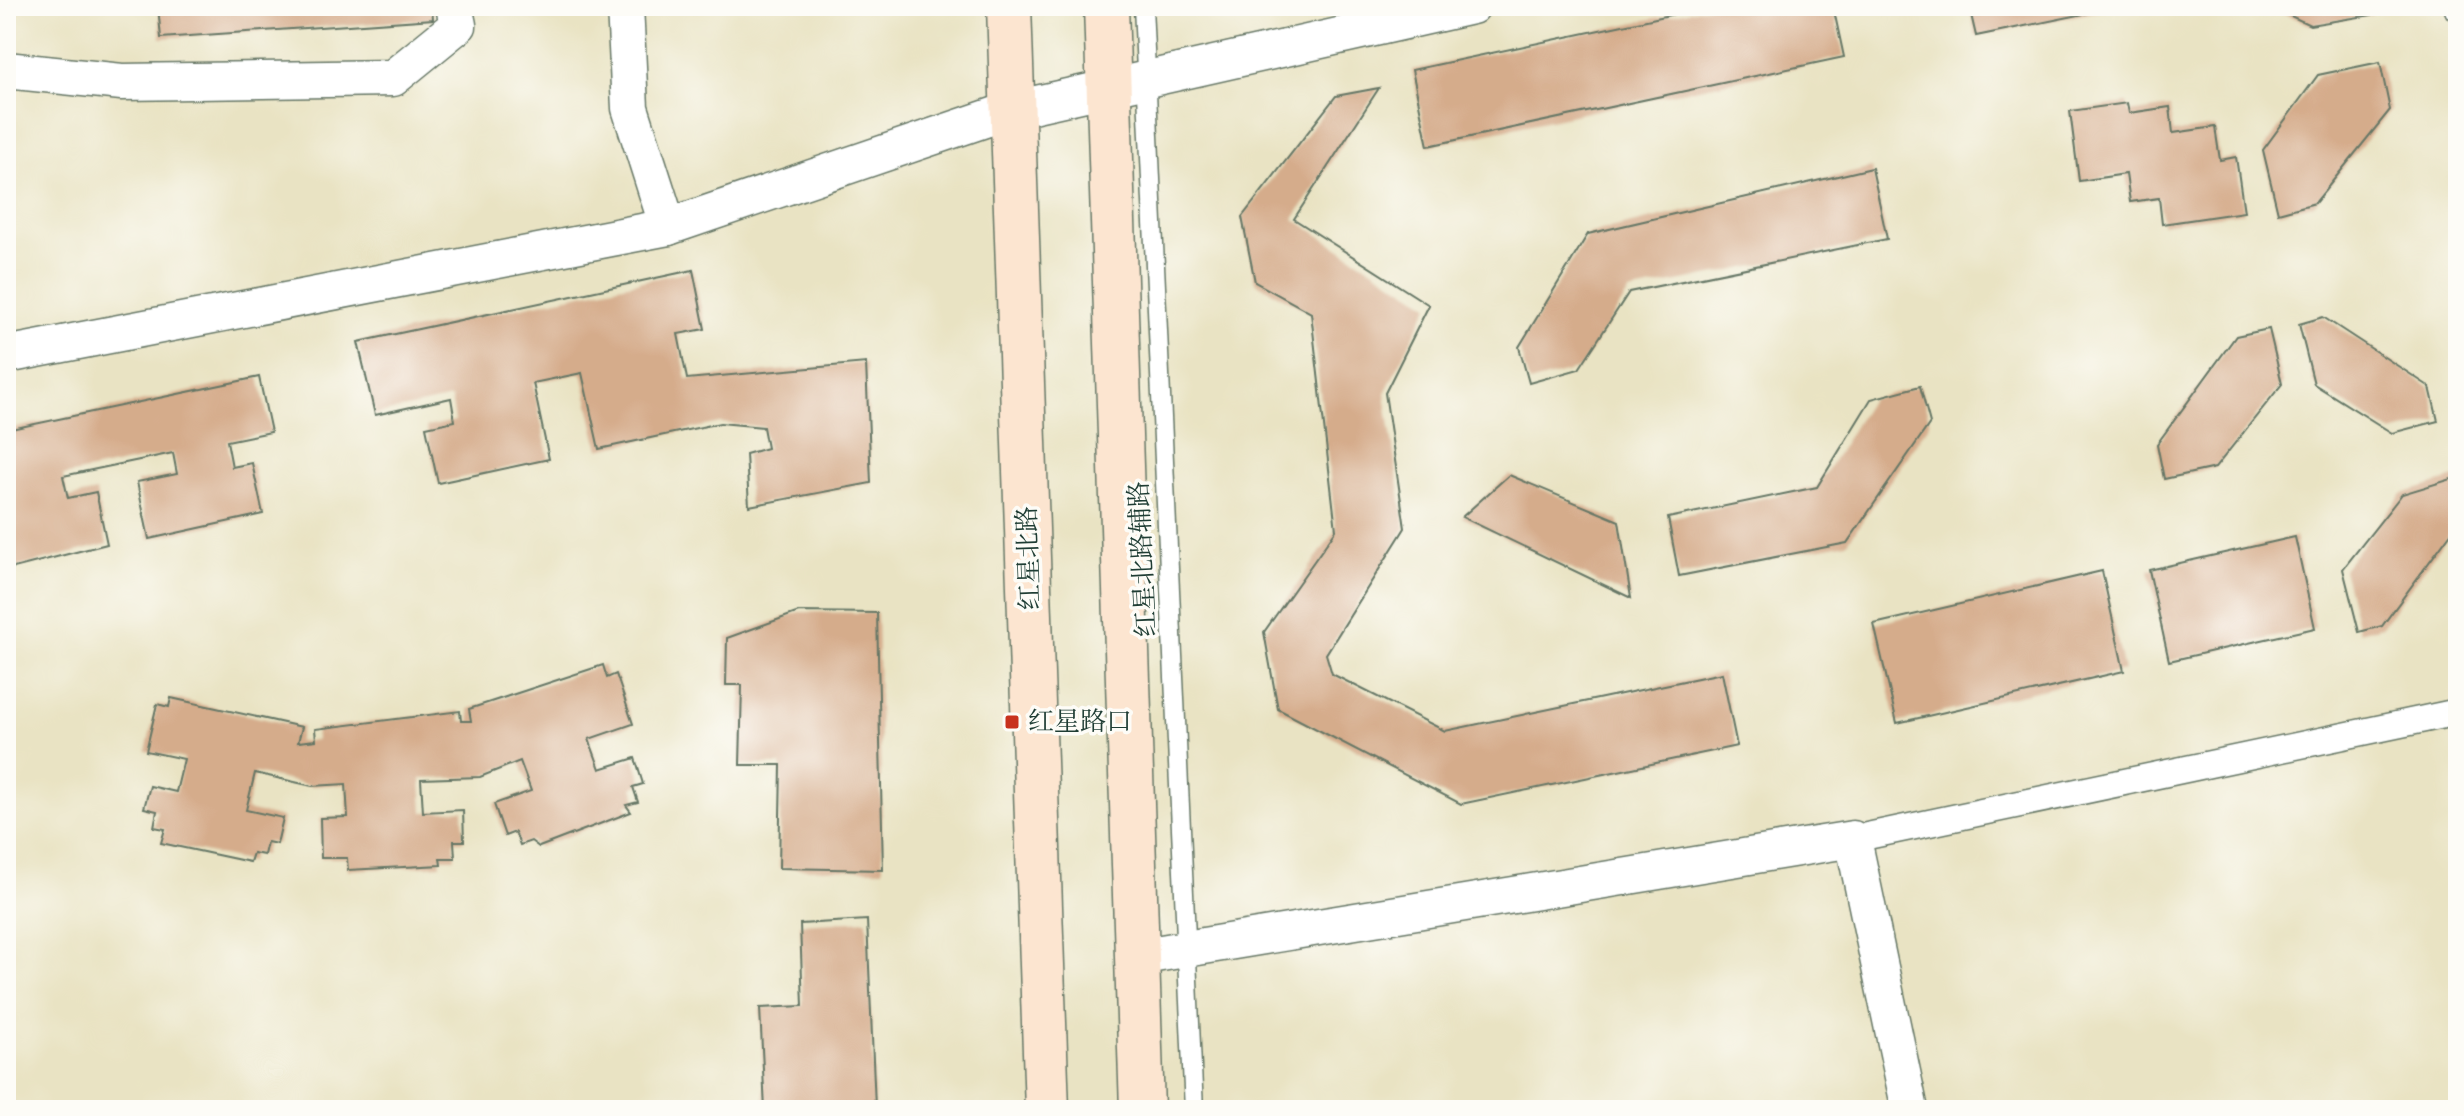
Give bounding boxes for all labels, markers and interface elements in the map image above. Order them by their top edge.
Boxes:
street label: 红星北路辅路 [1123,480,1163,638]
street label: 红星北路 [1011,505,1047,611]
place label: 红星路口 [1028,706,1132,738]
marker: 红星路口 [1003,713,1021,731]

